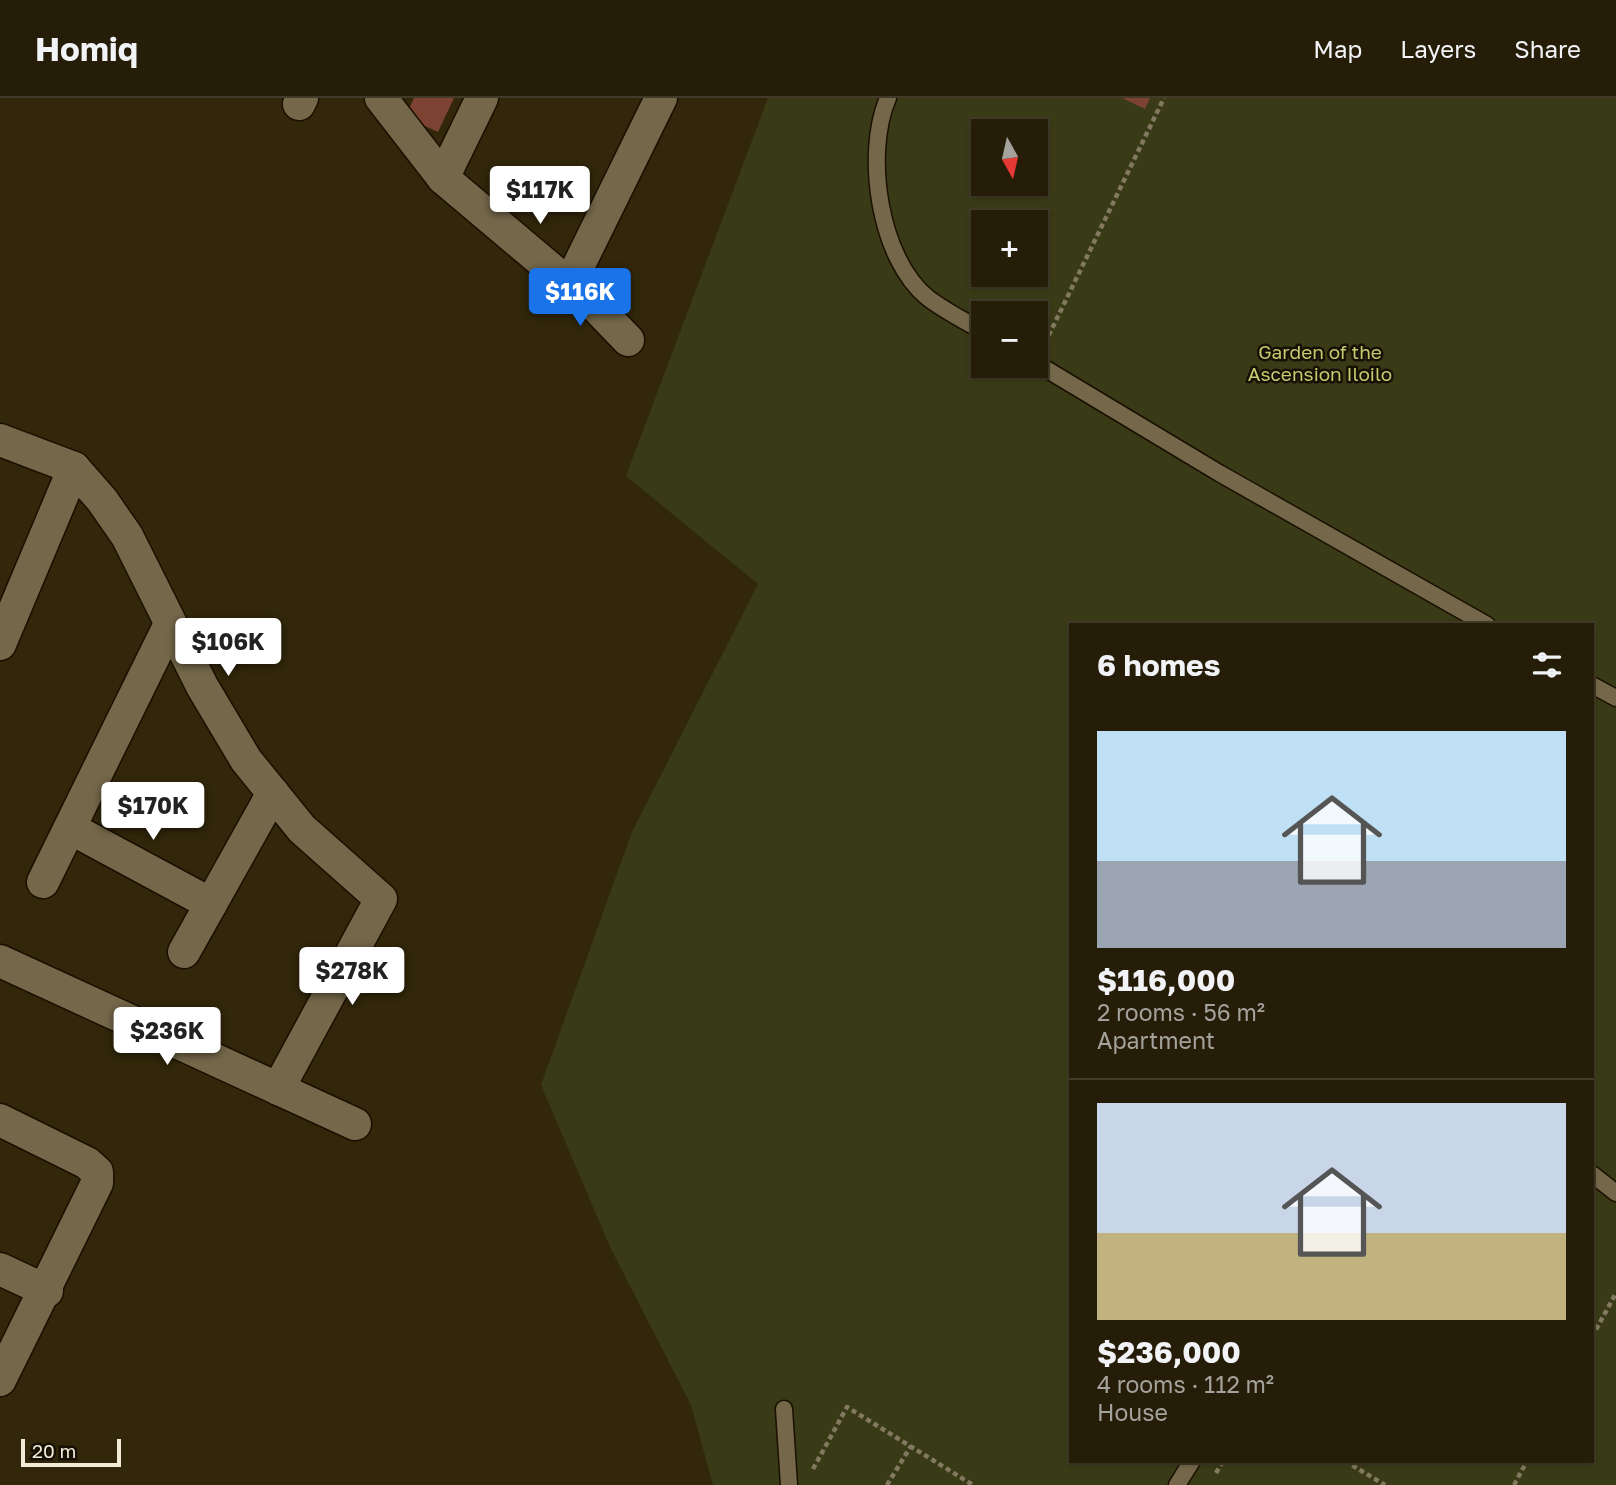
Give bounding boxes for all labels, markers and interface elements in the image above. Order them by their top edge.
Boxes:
text: Homiq [35,29,138,68]
text: Map [1313,34,1362,63]
text: Layers [1400,34,1476,63]
text: Share [1514,34,1581,63]
north arrow [971,119,1048,196]
map controls [971,119,1048,378]
pin: $117K [491,166,589,226]
text: $117K [506,175,574,203]
button: + [971,210,1048,287]
pin: $116K [531,268,629,328]
text: $116K [545,277,615,305]
button: − [971,301,1048,378]
park label: Garden of the Ascension Iloilo [1248,340,1392,385]
pin: $106K [179,618,277,678]
text: $106K [191,627,265,655]
icon: filters [1528,646,1566,684]
text: 6 homes [1097,647,1220,683]
icon: home [1269,777,1395,903]
pin: $170K [104,782,202,842]
text: $170K [117,791,189,819]
pin: $278K [303,948,401,1007]
text: $278K [315,956,389,984]
text: $116,000 [1097,962,1235,998]
text: 2 rooms · 56 m² [1097,998,1265,1026]
pin: $236K [118,1007,216,1067]
text: $236K [130,1016,204,1044]
text: Apartment [1097,1026,1215,1054]
icon: home [1269,1149,1395,1275]
text: $236,000 [1097,1334,1241,1370]
text: 4 rooms · 112 m² [1097,1370,1274,1398]
text: House [1097,1398,1168,1426]
scale bar [21,1436,121,1468]
text: 20 m [32,1439,76,1462]

